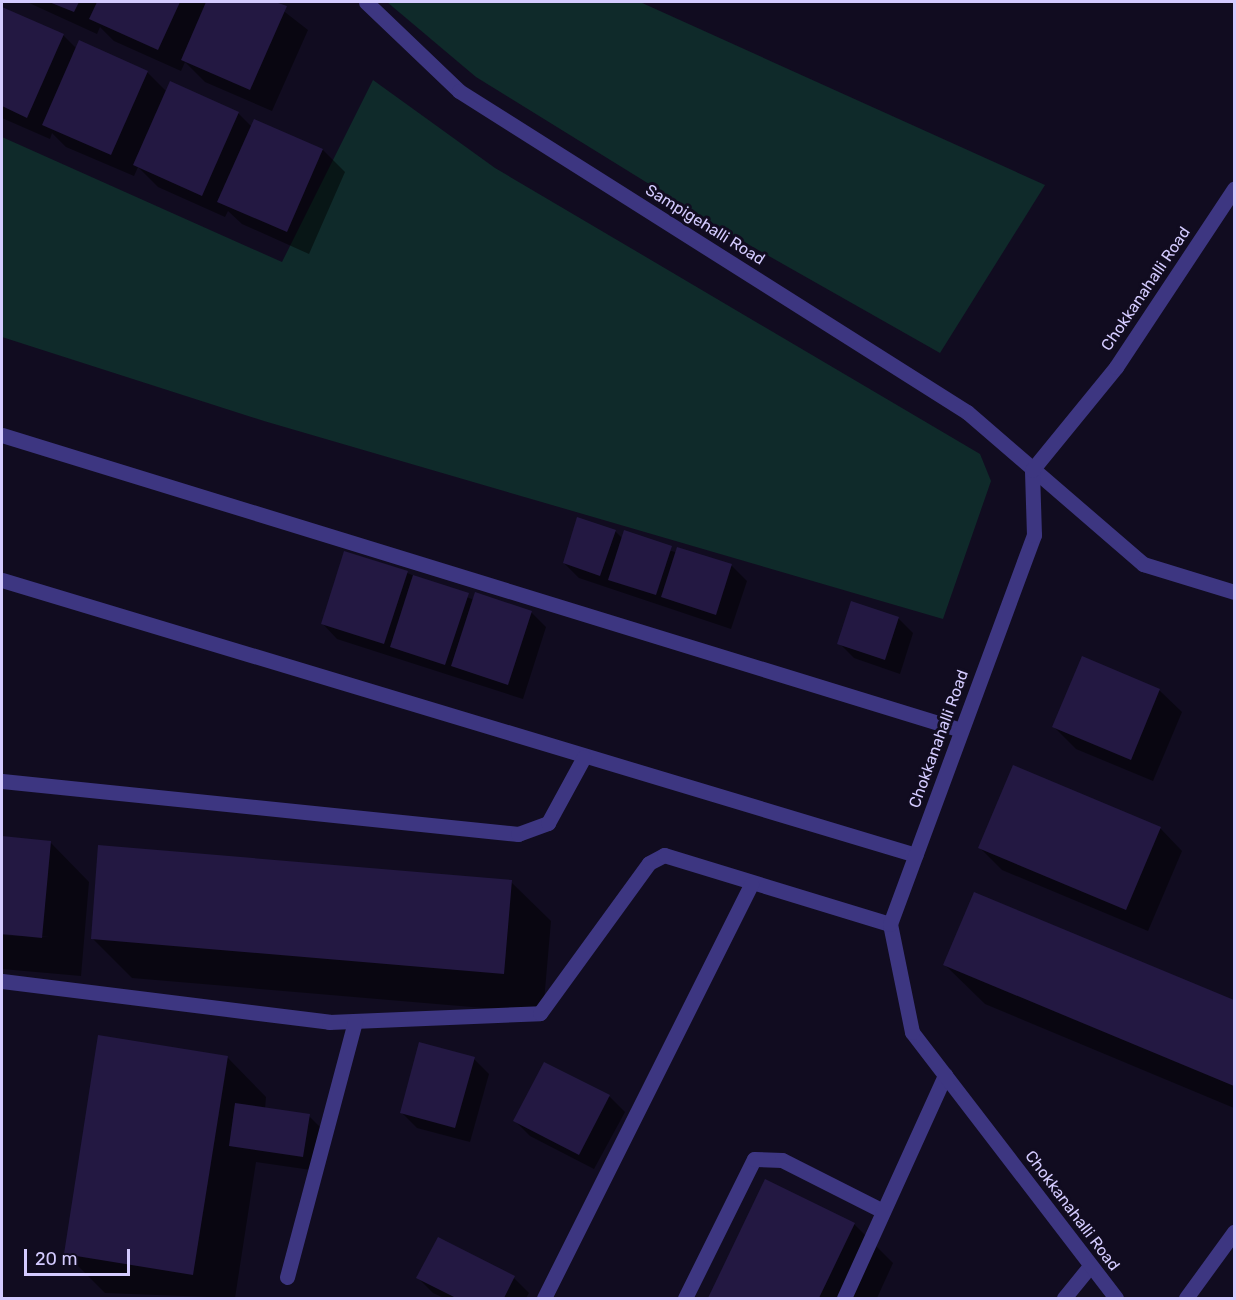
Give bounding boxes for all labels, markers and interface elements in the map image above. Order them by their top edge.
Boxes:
street label: Sampigehalli Road [642,181,768,269]
street label: Chokkanahalli Road [1097,223,1195,355]
street label: Chokkanahalli Road [905,667,973,811]
street label: Chokkanahalli Road [1021,1147,1123,1275]
scale bar [27,1237,134,1275]
text: 20 m [35,1248,77,1270]

